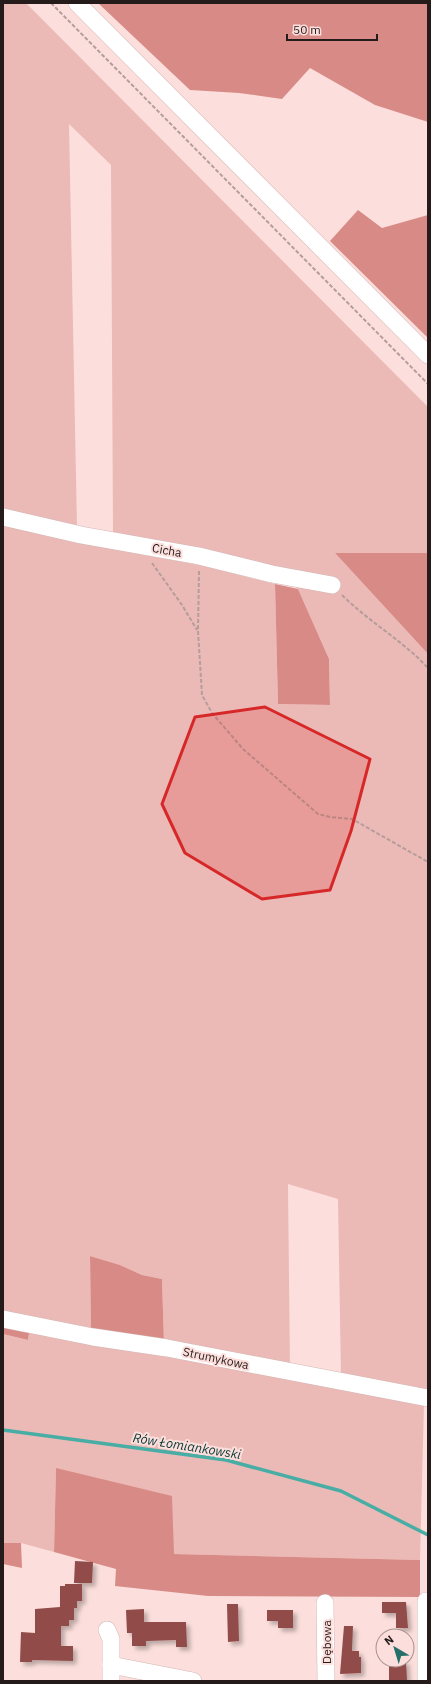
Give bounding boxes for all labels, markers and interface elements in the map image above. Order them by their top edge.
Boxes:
scale bar [287,16,377,42]
text: 50 m [293,22,321,37]
street label: Cicha [151,540,184,560]
street label: Strumykowa [182,1344,251,1372]
water label: Rów Łomiankowski [132,1429,243,1463]
street label: Dębowa [319,1620,334,1664]
north arrow [375,1628,415,1668]
text: N [381,1632,396,1648]

